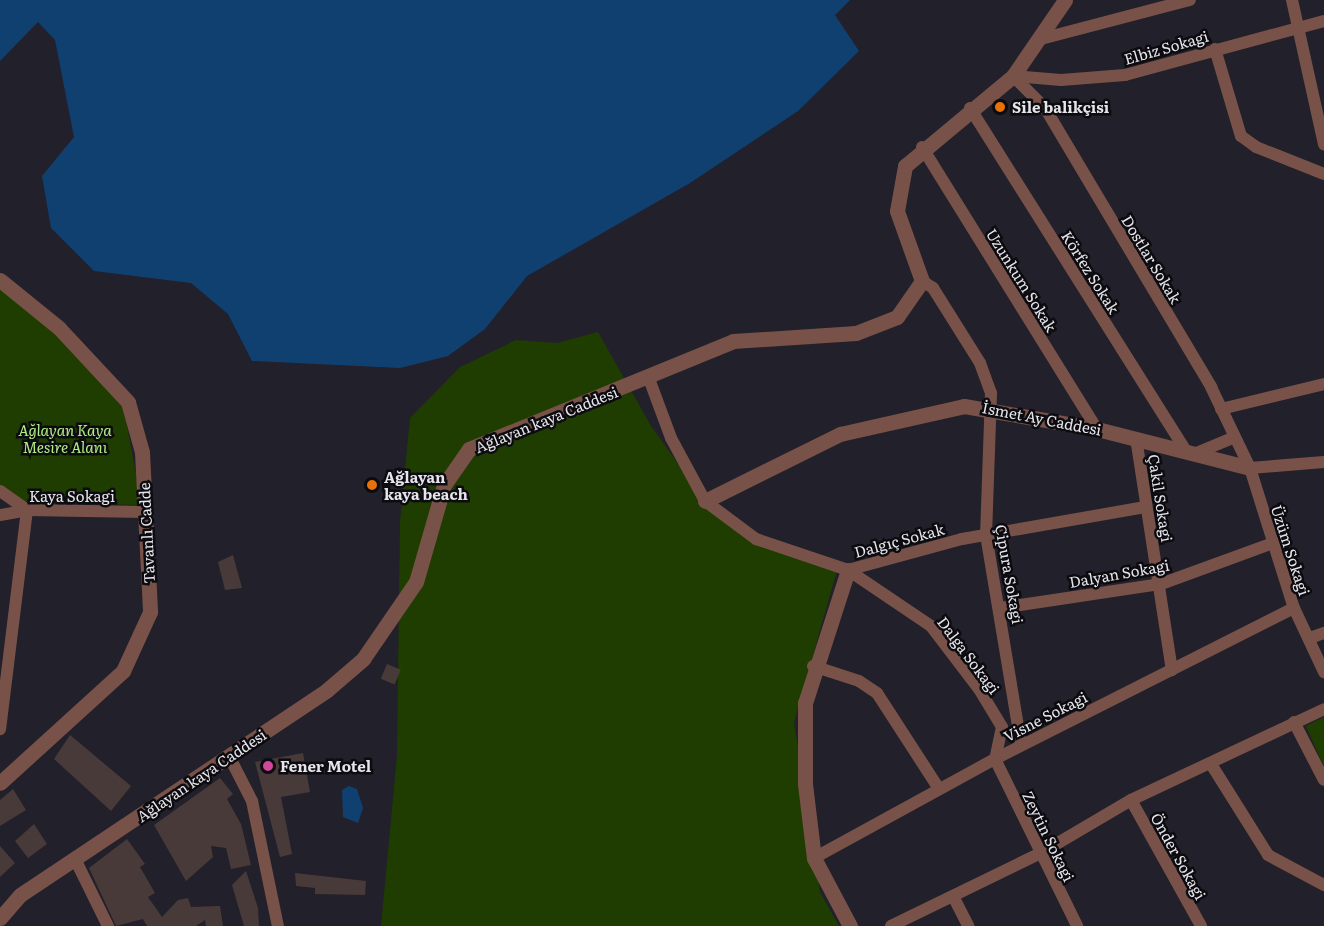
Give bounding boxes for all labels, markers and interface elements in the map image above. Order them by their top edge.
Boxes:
street label: Elbiz Sokagi [1122,26,1210,68]
place label: Sile balikçisi [1012,98,1109,116]
marker: Sile balikçisi [993,100,1007,114]
street label: Dostlar Sokak [1119,212,1185,306]
street label: Uzunkum Sokak [983,225,1061,335]
street label: Körfez Sokak [1058,227,1124,317]
street label: Ağlayan kaya Caddesi [472,382,620,456]
street label: İsmet Ay Caddesi [981,398,1103,438]
park label: Ağlayan Kaya Mesire Alanı [18,420,112,455]
street label: Çakil Sokagi [1145,453,1177,543]
place label: Ağlayan kaya beach [384,467,468,502]
marker: Ağlayan kaya beach [365,478,379,492]
street label: Tavanlı Cadde [134,482,158,584]
street label: Kaya Sokagi [29,487,115,505]
street label: Üzüm Sokagi [1268,502,1314,598]
street label: Dalgıç Sokak [852,519,946,561]
street label: Çipura Sokagi [992,523,1028,625]
street label: Dalyan Sokagi [1067,555,1171,591]
street label: Dalga Sokagi [934,613,1004,697]
street label: Visne Sokagi [1000,687,1090,745]
street label: Ağlayan kaya Caddesi [133,725,269,825]
place label: Fener Motel [280,757,371,775]
marker: Fener Motel [261,759,275,773]
street label: Zeytin Sokagi [1019,788,1079,884]
street label: Önder Sokagi [1148,810,1210,902]

